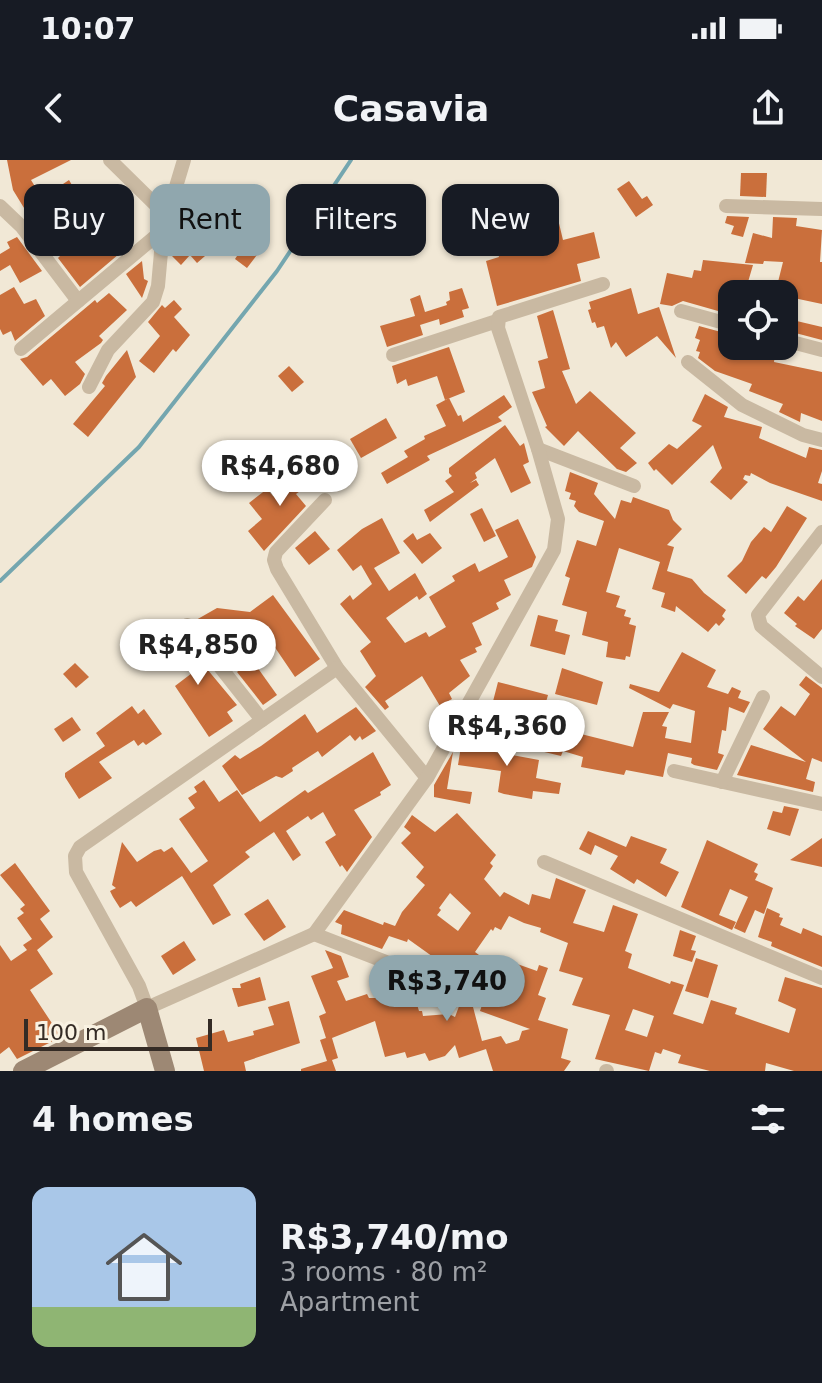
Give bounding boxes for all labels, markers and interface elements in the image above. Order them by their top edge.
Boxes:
text: 10:07 [40,11,136,46]
icon: back [32,86,76,130]
icon: share [746,86,790,130]
text: Casavia [333,88,489,129]
chip: Buy [24,184,134,256]
chip: Rent [150,184,270,256]
chip: Filters [286,184,426,256]
chip: New [442,184,559,256]
map controls [718,280,798,360]
button: locate [718,280,798,360]
pin: R$4,680 [206,440,354,508]
text: R$4,680 [220,451,340,481]
pin: R$4,850 [124,619,272,687]
text: R$4,850 [138,630,258,660]
pin: R$4,360 [433,700,581,768]
text: R$4,360 [447,711,567,741]
pin: R$3,740 [373,955,521,1023]
text: R$3,740 [387,966,507,996]
scale bar [24,1015,212,1051]
text: 100 m [36,1020,106,1045]
icon: filters [746,1097,790,1141]
text: 4 homes [32,1099,194,1139]
text: R$3,740/mo [280,1217,509,1257]
icon: home [96,1219,192,1315]
text: 3 rooms · 80 m² [280,1257,488,1287]
text: Apartment [280,1287,419,1317]

